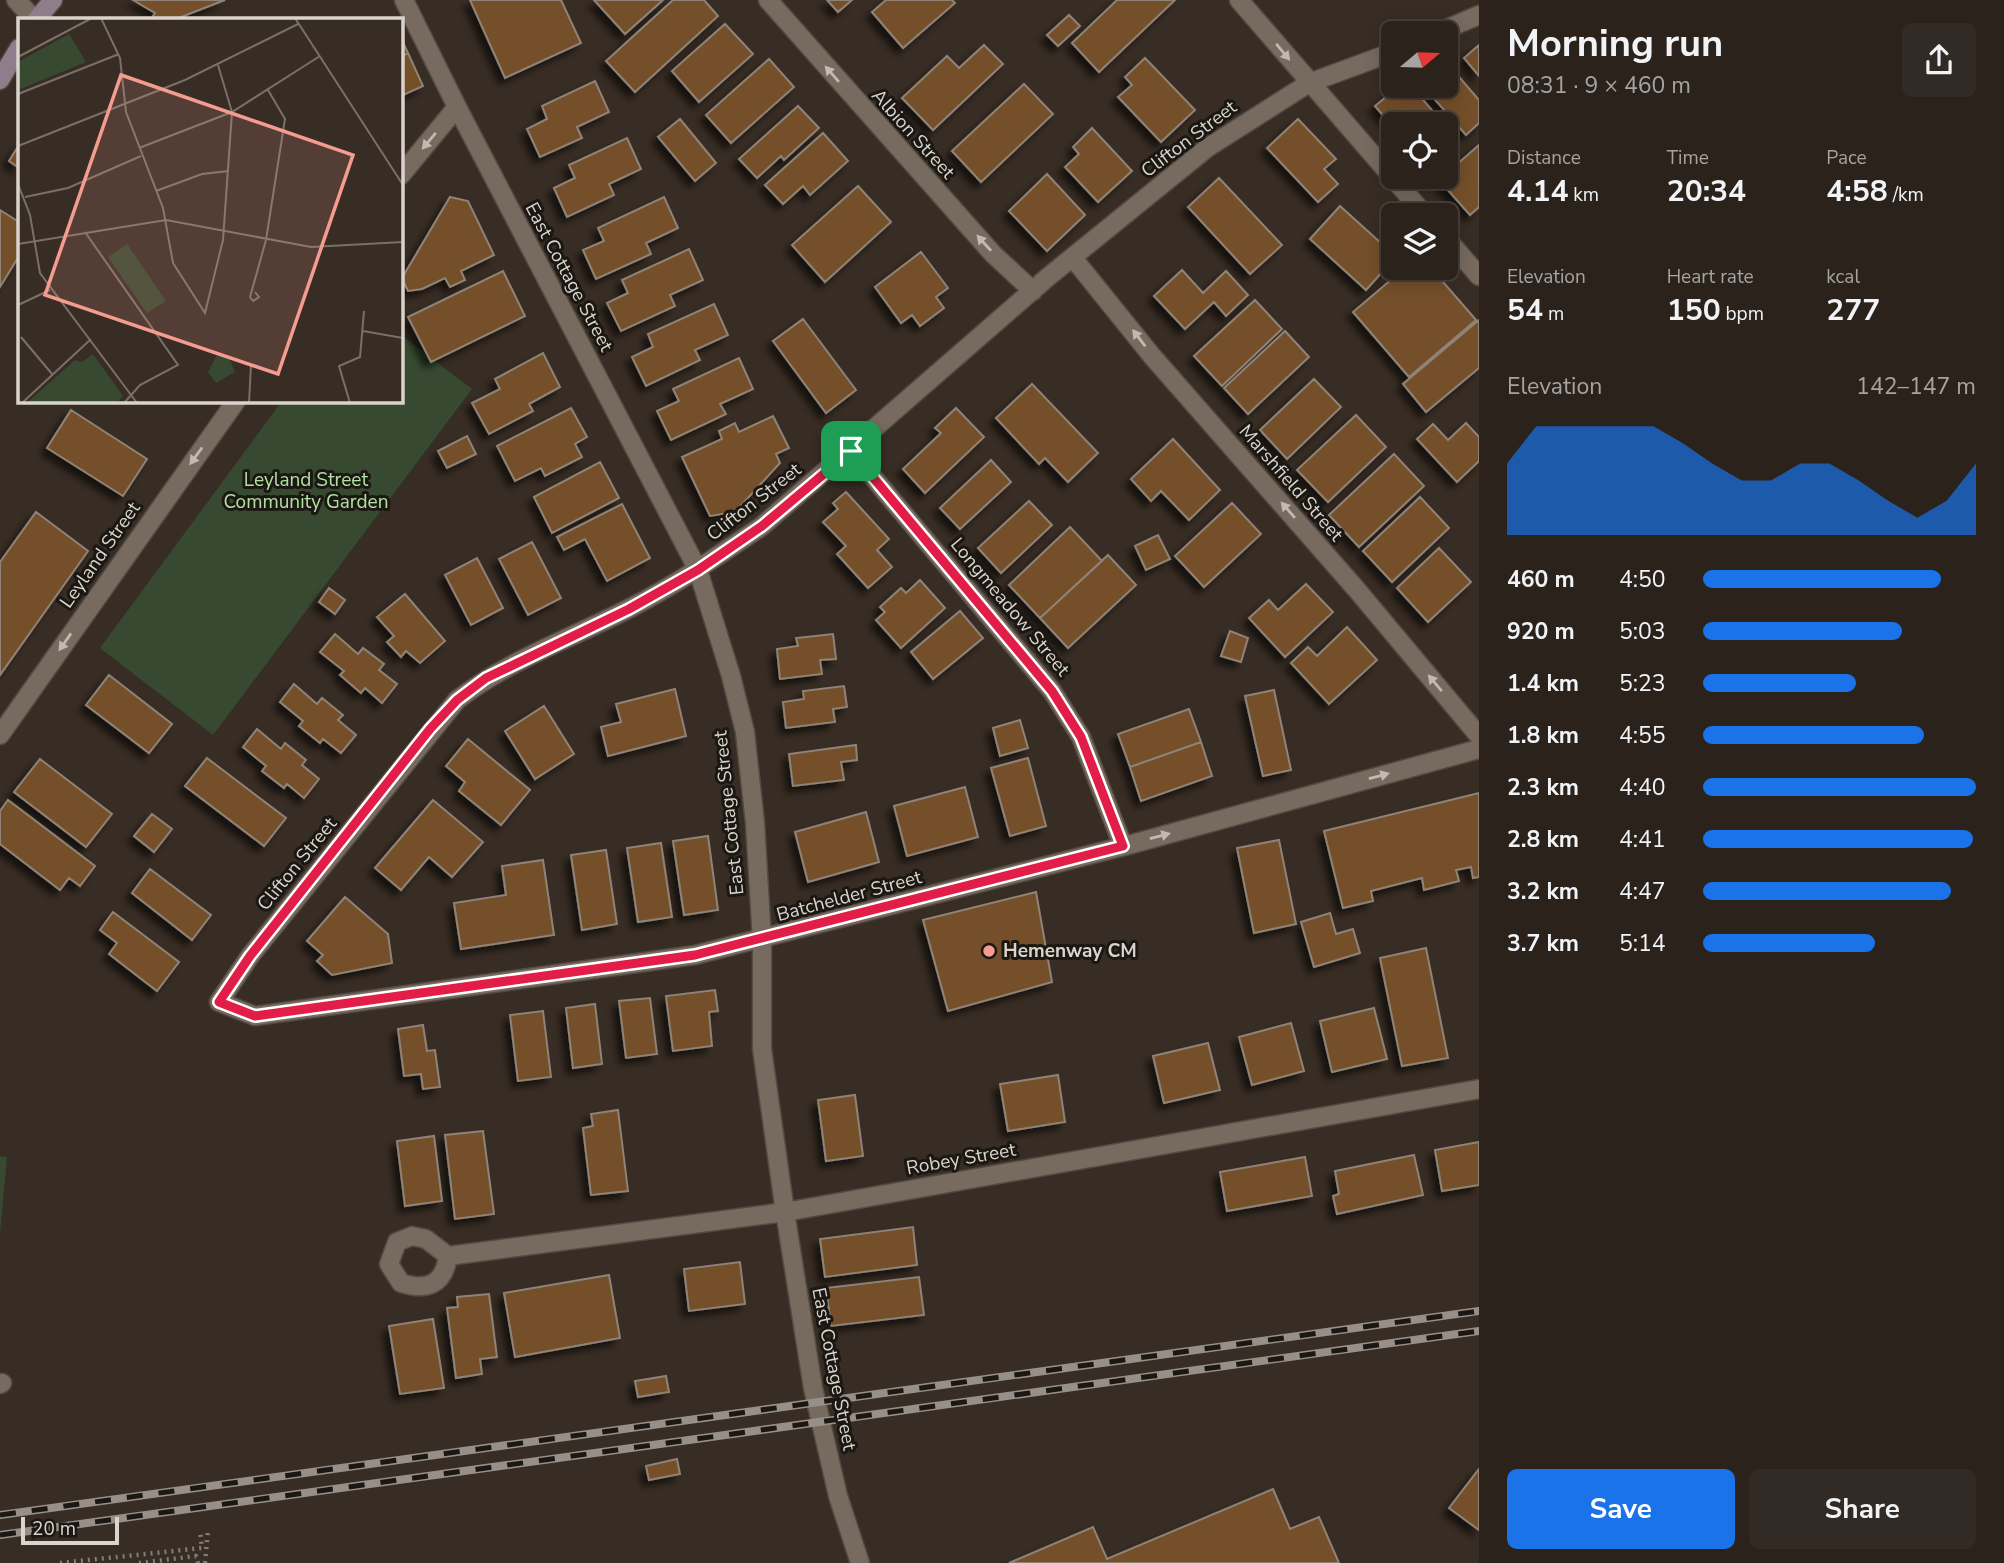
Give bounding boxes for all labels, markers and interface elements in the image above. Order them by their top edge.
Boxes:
inset map [18,18,402,402]
text: Morning run [1507,18,1723,69]
north arrow [1381,21,1458,98]
map controls [1381,21,1458,280]
button: share [1902,23,1976,97]
one-way arrow [1275,43,1291,61]
one-way arrow [824,65,840,83]
text: 08:31 · 9 × 460 m [1507,70,1691,101]
street label: Albion Street [866,83,961,185]
street label: Clifton Street [1136,94,1242,183]
button: locate [1381,112,1458,189]
one-way arrow [421,132,436,150]
text: Distance [1507,145,1581,171]
text: Time [1667,145,1709,171]
text: Pace [1826,145,1867,171]
text: 4.14 [1507,171,1568,212]
text: 20:34 [1667,171,1746,212]
text: 4:58 [1826,171,1888,212]
text: km [1568,182,1599,208]
text: /km [1888,182,1924,208]
street label: East Cottage Street [519,198,619,356]
button: layers [1381,203,1458,280]
one-way arrow [976,235,992,252]
text: Elevation [1507,264,1586,290]
text: Heart rate [1667,264,1754,290]
text: kcal [1826,264,1860,290]
text: 54 [1507,290,1543,331]
text: 150 [1667,290,1721,331]
text: 277 [1826,290,1880,331]
text: m [1543,301,1564,327]
text: bpm [1721,301,1764,327]
one-way arrow [1131,330,1146,348]
text: Elevation [1507,371,1602,402]
text: 142–147 m [1856,371,1976,402]
street label: Marshfield Street [1233,419,1349,547]
pin [821,421,881,481]
icon: arrive [832,432,870,470]
one-way arrow [189,447,203,465]
street label: Clifton Street [701,457,807,547]
park label: Leyland Street Community Garden [223,467,389,515]
street label: Leyland Street [54,496,146,613]
one-way arrow [1280,502,1296,519]
street label: Longmeadow Street [944,532,1076,682]
text: 460 m [1507,564,1575,595]
text: 4:50 [1619,564,1666,595]
text: 920 m [1507,616,1575,647]
text: 5:03 [1619,616,1666,647]
one-way arrow [58,633,72,651]
text: 1.4 km [1507,668,1579,699]
text: 5:23 [1619,668,1666,699]
one-way arrow [1428,675,1443,692]
text: 1.8 km [1507,720,1579,751]
text: 4:55 [1619,720,1666,751]
street label: East Cottage Street [707,729,751,897]
one-way arrow [1368,770,1390,781]
text: 2.3 km [1507,772,1579,803]
text: 4:40 [1619,772,1666,803]
street label: Clifton Street [251,812,343,916]
text: 2.8 km [1507,824,1579,855]
text: 4:41 [1619,824,1666,855]
one-way arrow [1149,831,1170,841]
street label: Batchelder Street [773,864,925,928]
text: 3.2 km [1507,876,1579,907]
text: 4:47 [1619,876,1666,907]
text: 3.7 km [1507,928,1579,959]
text: 5:14 [1619,928,1666,959]
place label: Hemenway CM [1003,938,1137,964]
marker: Hemenway CM [981,943,997,959]
street label: Robey Street [904,1137,1018,1181]
street label: East Cottage Street [805,1285,863,1453]
button: Save [1507,1469,1735,1549]
button: Share [1749,1469,1976,1549]
scale bar [21,1514,119,1546]
text: 20 m [32,1516,76,1542]

